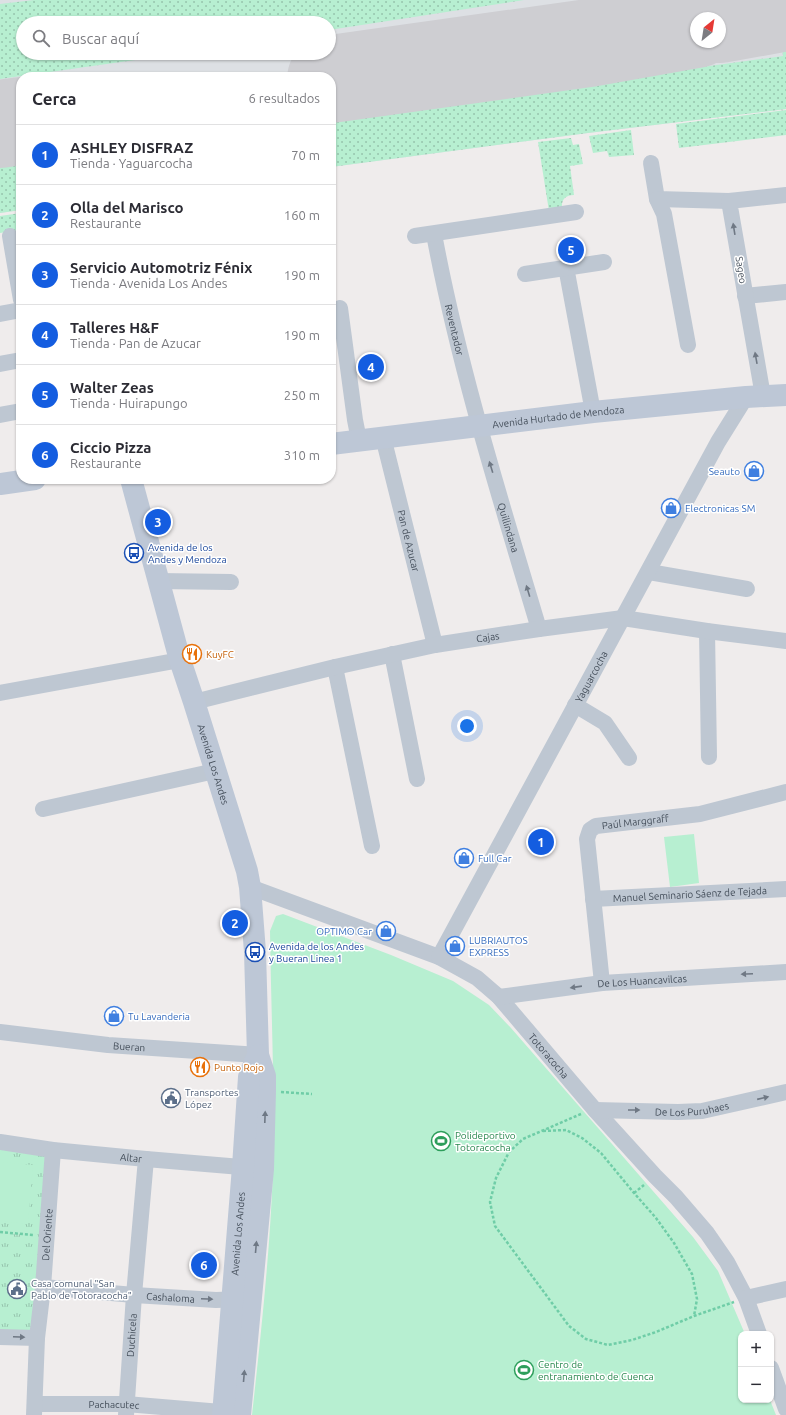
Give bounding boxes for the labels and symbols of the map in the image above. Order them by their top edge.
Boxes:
north arrow [690,12,726,48]
one-way arrow [731,223,737,236]
pin: 5 [558,235,584,265]
street label: Sageo [733,256,749,285]
street label: Reventador [443,303,466,357]
one-way arrow [753,351,759,364]
pin: 4 [358,352,384,382]
street label: Avenida Hurtado de Mendoza [492,403,625,430]
one-way arrow [488,460,494,472]
shop icon: Seauto [743,460,765,482]
place label: Seauto [709,466,740,477]
shop icon: Electronicas SM [660,497,682,519]
street label: Quillindana [496,501,521,554]
place label: Electronicas SM [685,503,755,514]
pin: 3 [145,507,171,537]
street label: Pan de Azucar [396,509,422,573]
bus stop icon: Avenida de los Andes y Mendoza [123,542,145,564]
place label: Avenida de los Andes y Mendoza [148,542,227,565]
one-way arrow [525,585,531,597]
street label: Cajas [475,630,500,644]
restaurant icon: KuyFC [181,643,203,665]
place label: KuyFC [206,649,234,660]
street label: Yaguarcocha [573,649,609,704]
your location [457,716,477,736]
street label: Avenida Los Andes [196,723,231,806]
street label: Paúl Marggraff [601,812,670,831]
pin: 1 [528,827,554,857]
shop icon: Full Car [453,847,475,869]
place label: Full Car [478,853,512,864]
street label: Manuel Seminario Sáenz de Tejada [613,884,767,903]
pin: 2 [222,908,248,938]
shop icon: OPTIMO Car [375,920,397,942]
place label: OPTIMO Car [316,926,372,937]
shop icon: LUBRIAUTOS EXPRESS [444,935,466,957]
place label: LUBRIAUTOS EXPRESS [469,935,528,958]
bus stop icon: Avenida de los Andes y Bueran Linea 1 [244,941,266,963]
place label: Avenida de los Andes y Bueran Linea 1 [269,941,364,964]
one-way arrow [741,971,753,978]
street label: De Los Huancavilcas [596,972,687,989]
one-way arrow [569,983,582,990]
shop icon: Tu Lavanderia [103,1005,125,1027]
place label: Tu Lavanderia [128,1011,190,1022]
street label: Totoracocha [527,1031,571,1080]
street label: Bueran [113,1040,146,1053]
restaurant icon: Punto Rojo [189,1056,211,1078]
place label: Punto Rojo [214,1062,264,1073]
public building icon: Transportes López [160,1087,182,1109]
place label: Transportes López [185,1087,238,1110]
one-way arrow [756,1094,769,1100]
street label: De Los Puruhaes [655,1100,730,1118]
one-way arrow [628,1107,641,1113]
one-way arrow [261,1111,268,1123]
sports icon: Polideportivo Totoracocha [430,1130,452,1152]
place label: Polideportivo Totoracocha [455,1130,516,1153]
street label: Altar [120,1151,143,1164]
street label: Avenida Los Andes [229,1191,246,1276]
street label: Del Oriente [39,1208,54,1261]
one-way arrow [252,1241,259,1253]
pin: 6 [191,1250,217,1280]
public building icon: Casa comunal "San Pablo de Totoracocha" [6,1278,28,1300]
place label: Casa comunal "San Pablo de Totoracocha" [31,1278,132,1301]
street label: Cashaloma [146,1290,195,1304]
one-way arrow [201,1296,213,1303]
street label: Duchicela [124,1313,138,1357]
one-way arrow [13,1334,25,1341]
sports icon: Centro de entranamiento de Cuenca [513,1359,535,1381]
place label: Centro de entranamiento de Cuenca [538,1359,654,1382]
one-way arrow [241,1370,247,1382]
street label: Pachacutec [88,1398,140,1411]

